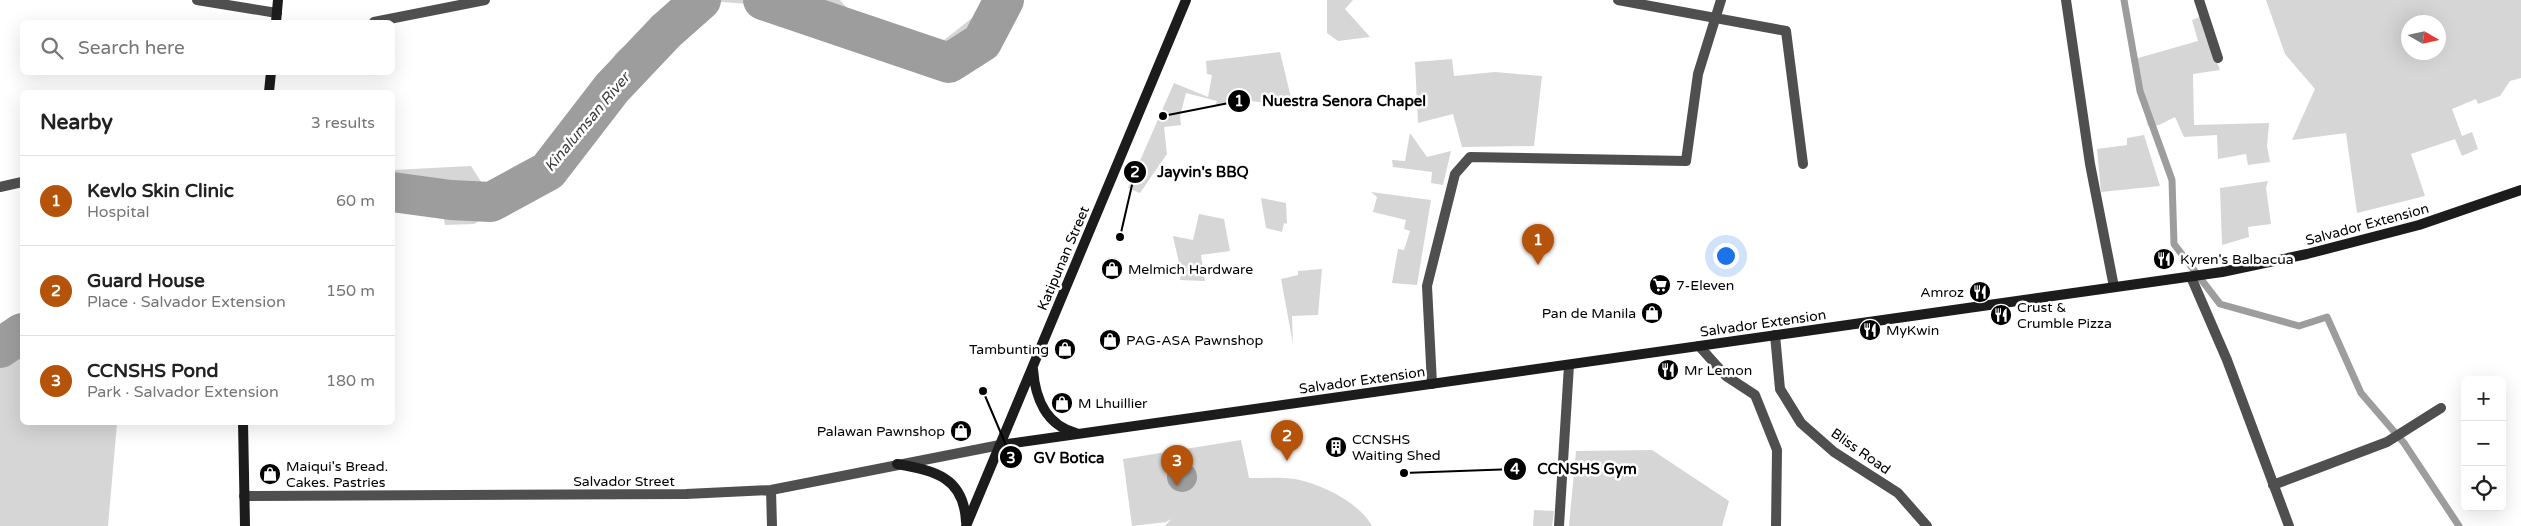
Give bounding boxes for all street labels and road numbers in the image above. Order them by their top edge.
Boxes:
street label: Salvador Extension [2304,200,2431,249]
street label: Katipunan Street [1034,203,1093,313]
street label: Salvador Extension [1699,306,1827,341]
street label: Salvador Extension [1298,363,1426,398]
street label: Bliss Road [1828,425,1894,478]
street label: Salvador Street [573,473,675,490]

